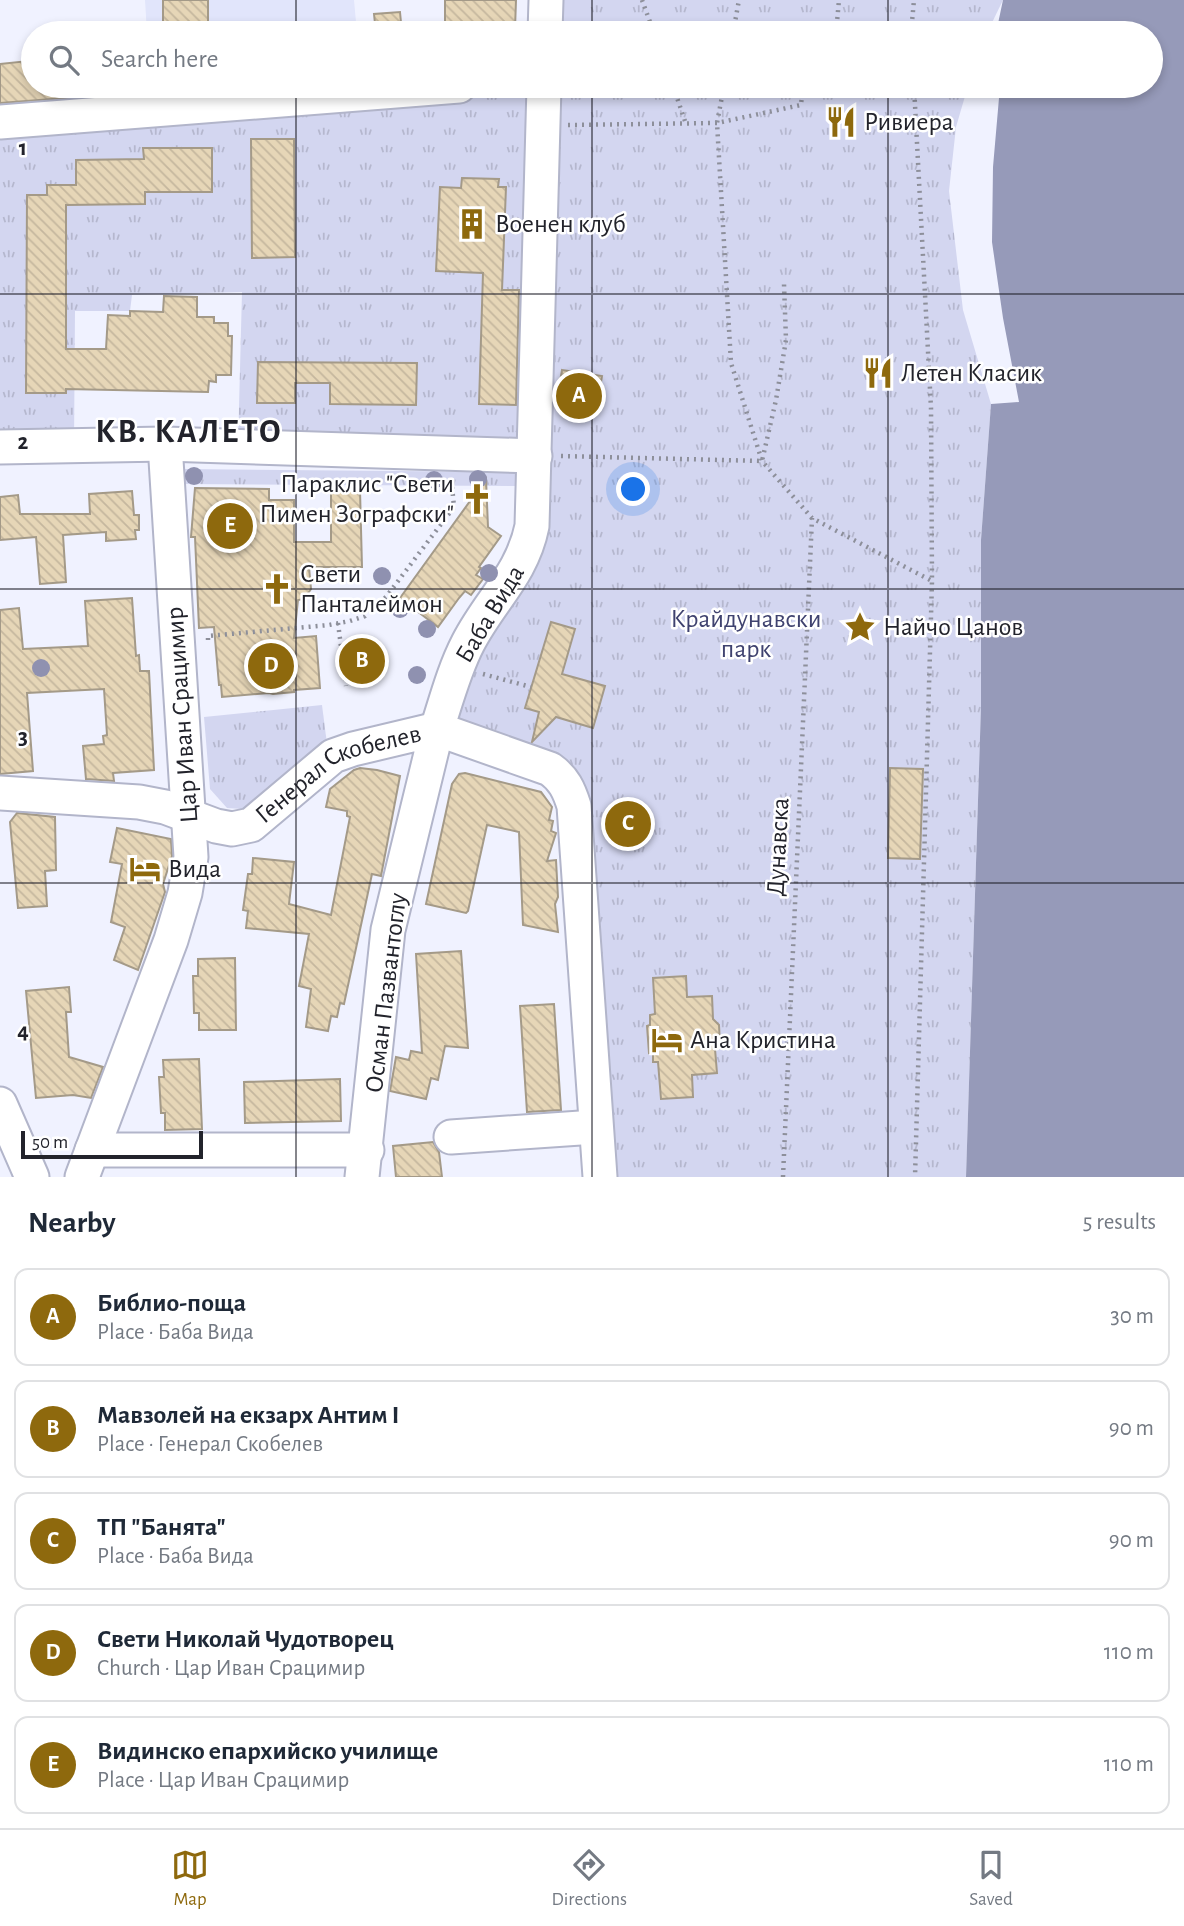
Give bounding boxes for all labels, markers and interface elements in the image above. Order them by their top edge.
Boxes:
search box [21,21,1163,98]
icon: search [45,41,83,79]
text: Search here [101,46,219,72]
restaurant icon: Ривиера [824,105,858,139]
place label: Ривиера [864,109,954,135]
text: 1 [19,137,27,160]
building icon: Военен клуб [455,207,489,241]
place label: Военен клуб [495,211,626,237]
restaurant icon: Летен Класик [861,356,895,390]
place label: Летен Класик [901,360,1042,386]
pin: A [556,370,602,422]
district label: КВ. КАЛЕТО [95,416,283,449]
text: 2 [18,431,29,454]
place label: Параклис "Свети Пимен Зографски" [259,471,454,527]
your location [616,472,650,506]
church icon: Параклис "Свети Пимен Зографски" [460,482,494,516]
pin: E [207,500,253,552]
place label: Свети Панталеймон [300,561,443,617]
street label: Баба Вида [451,561,529,667]
church icon: Свети Панталеймон [260,572,294,606]
street label: Цар Иван Срацимир [161,606,203,824]
park label: Крайдунавски парк [671,606,821,662]
place icon: Найчо Цанов [843,610,877,644]
place label: Найчо Цанов [883,614,1023,640]
pin: B [339,635,385,687]
pin: D [248,640,294,692]
street label: Генерал Скобелев [251,720,424,828]
text: 3 [18,726,28,749]
street label: Дунавска [762,797,794,897]
pin: C [605,798,651,850]
hotel icon: Вида [128,852,162,886]
place label: Вида [168,856,221,882]
street label: Осман Пазвантоглу [361,892,411,1094]
text: 4 [17,1020,29,1043]
hotel icon: Ана Кристина [650,1023,684,1057]
place label: Ана Кристина [690,1027,836,1053]
scale bar [21,1128,203,1160]
text: 50 m [32,1133,68,1152]
text: Nearby [28,1208,116,1238]
text: 5 results [1083,1211,1156,1234]
text: Библио-поща [97,1290,246,1316]
text: A [46,1305,60,1328]
text: 30 m [1110,1305,1154,1328]
text: Place · Баба Вида [97,1321,254,1344]
text: Мавзолей на екзарх Антим I [97,1402,399,1428]
text: B [46,1417,60,1440]
text: 90 m [1109,1417,1154,1440]
text: Place · Генерал Скобелев [97,1433,323,1456]
text: ТП "Банята" [97,1514,226,1540]
text: C [47,1529,59,1552]
text: 90 m [1109,1529,1154,1552]
text: Place · Баба Вида [97,1545,254,1568]
text: Свети Николай Чудотворец [97,1626,394,1652]
text: D [45,1641,61,1664]
text: 110 m [1104,1641,1154,1664]
text: Church · Цар Иван Срацимир [97,1657,365,1680]
text: Видинско епархийско училище [97,1738,438,1764]
text: E [47,1753,59,1776]
text: 110 m [1104,1753,1154,1776]
text: Place · Цар Иван Срацимир [97,1769,349,1792]
tab: Map [171,1846,209,1911]
tab: Directions [551,1846,627,1911]
tab: Saved [969,1846,1013,1911]

